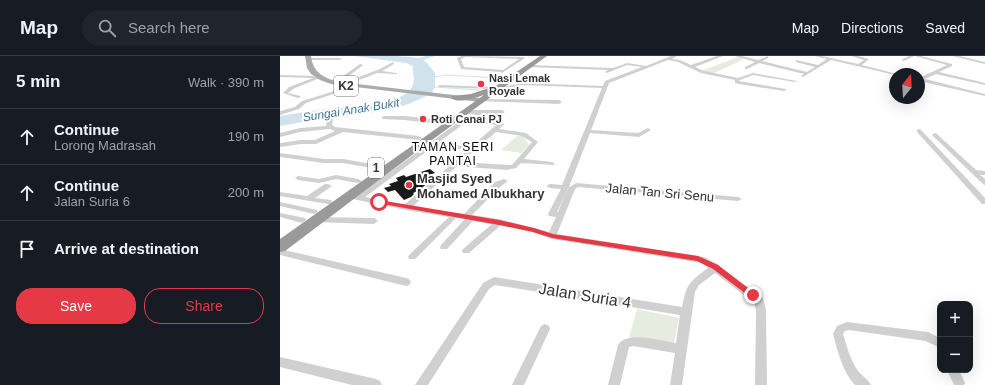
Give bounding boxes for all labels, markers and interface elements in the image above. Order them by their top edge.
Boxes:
search box [82,10,362,46]
text: Map [20,17,58,38]
icon: search [96,17,118,39]
text: Search here [128,19,210,36]
text: Map [792,20,819,36]
text: Directions [841,20,903,36]
text: Saved [925,20,965,36]
north arrow [889,68,925,104]
text: 5 min [16,72,60,91]
place label: Nasi Lemak Royale [489,72,551,97]
text: Walk · 390 m [188,75,264,90]
road number: K2 [334,76,358,96]
marker: Nasi Lemak Royale [476,79,486,89]
water label: Sungai Anak Bukit [302,95,401,125]
place label: Roti Canai PJ [431,113,502,125]
marker: Roti Canai PJ [418,114,428,124]
text: Continue [54,121,119,138]
icon: ahead [16,126,38,148]
text: 190 m [228,129,264,144]
text: Lorong Madrasah [54,138,156,153]
district label: TAMAN SERI PANTAI [412,140,494,168]
road number: 1 [368,158,384,178]
place label: Masjid Syed Mohamed Albukhary [417,171,545,201]
text: Continue [54,177,119,194]
marker: Masjid Syed Mohamed Albukhary [404,180,414,190]
street label: Jalan Tan Sri Senu [605,180,715,205]
icon: ahead [16,182,38,204]
text: 200 m [228,185,264,200]
route start [370,193,388,211]
text: Jalan Suria 6 [54,194,130,209]
icon: arrive [16,238,38,260]
text: Arrive at destination [54,240,199,257]
street label: Jalan Suria 4 [537,280,632,311]
route end [744,286,762,304]
button: Save [16,288,136,324]
button: Share [144,288,264,324]
map controls [937,301,973,373]
button: + [937,301,973,337]
button: − [937,337,973,373]

